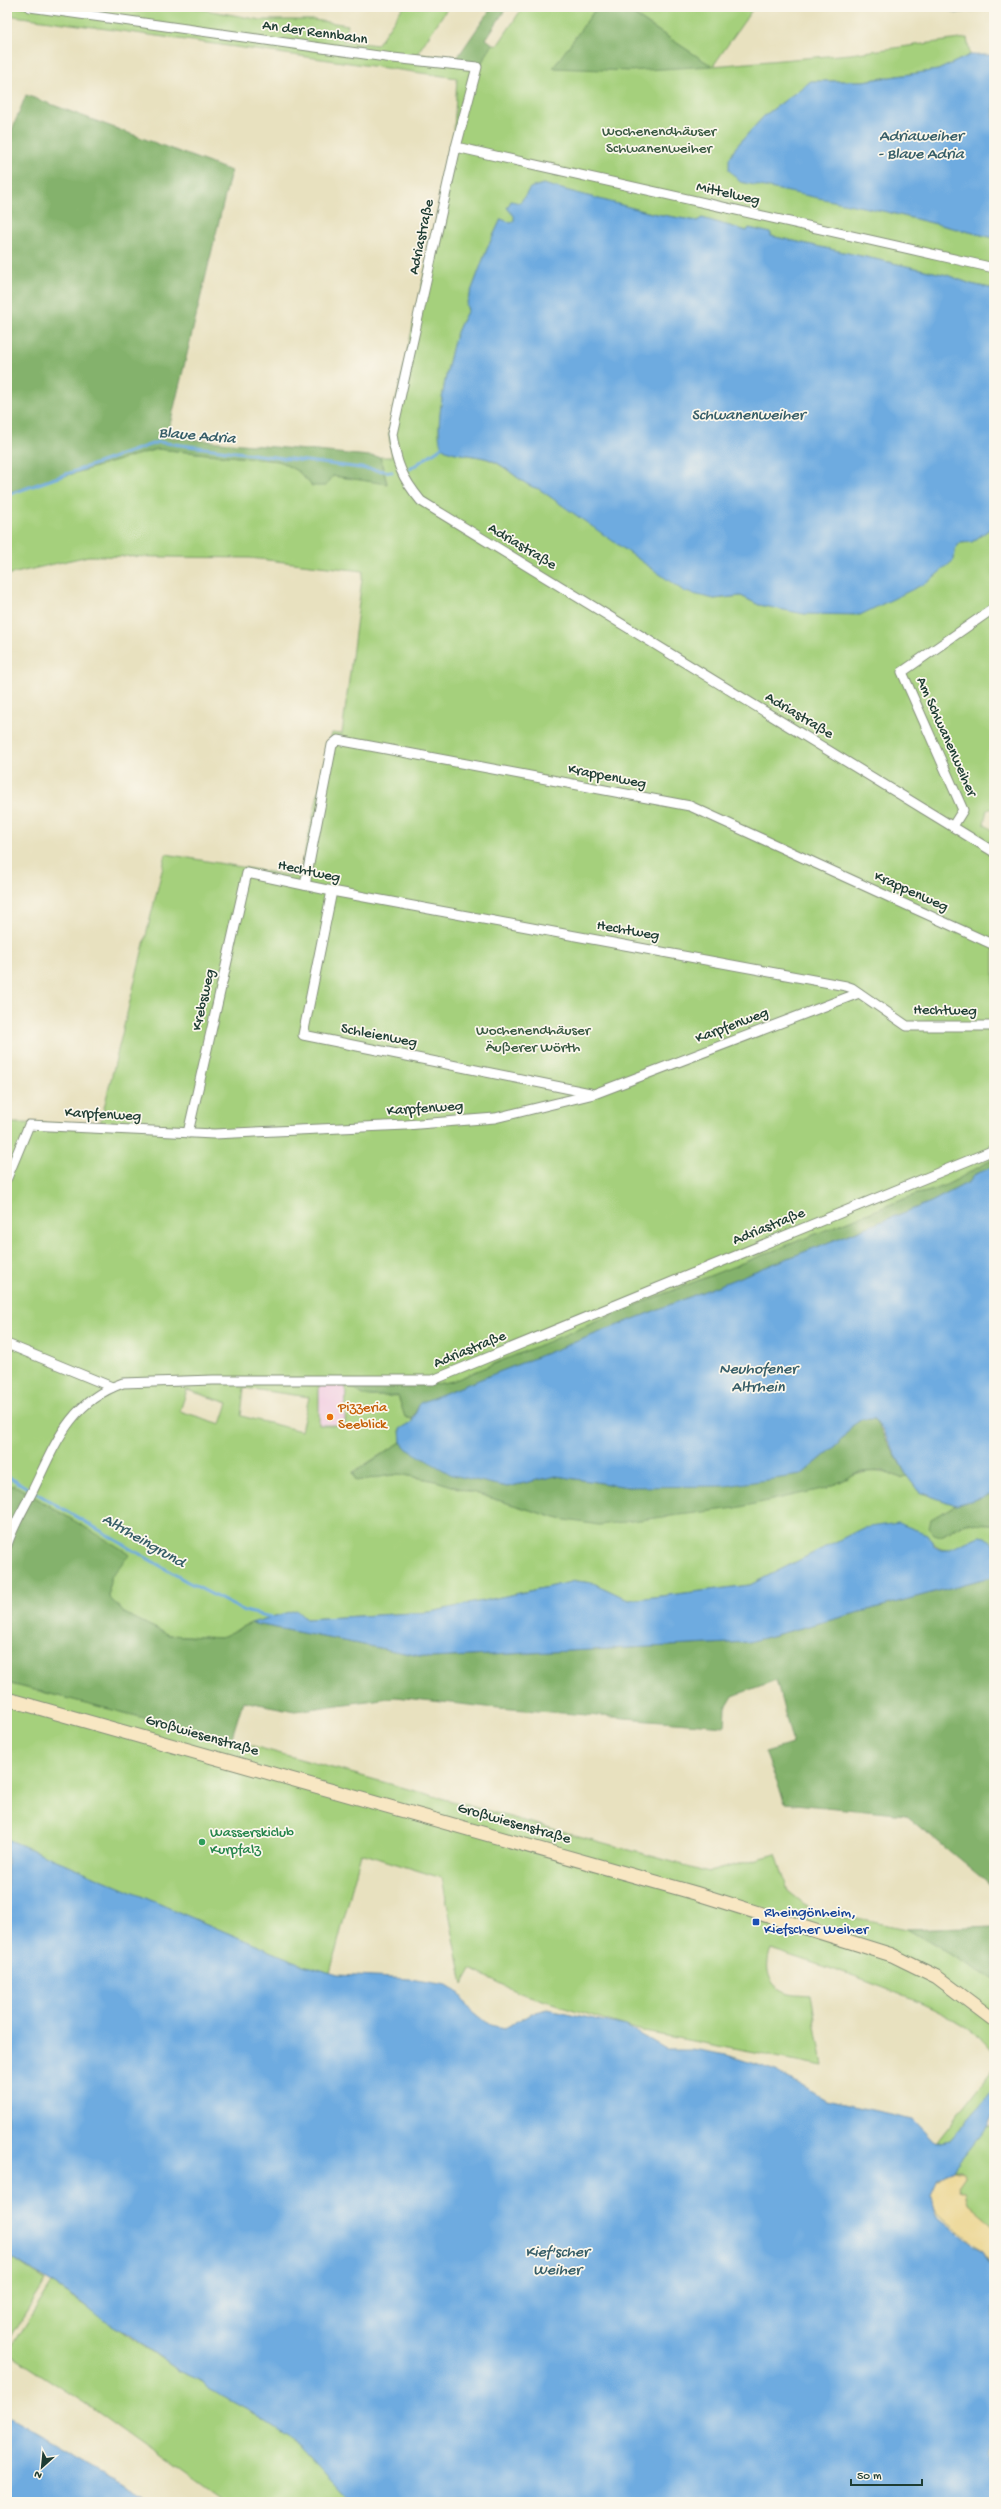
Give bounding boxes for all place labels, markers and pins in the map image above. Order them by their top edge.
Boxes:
place label: Pizzeria Seeblick [337,1399,388,1434]
marker: Pizzeria Seeblick [325,1412,335,1422]
place label: Wasserskiclub Kurpfalz [210,1824,294,1859]
marker: Wasserskiclub Kurpfalz [197,1837,207,1847]
place label: Rheingönheim, Kiefscher Weiher [764,1904,870,1939]
marker: Rheingönheim, Kiefscher Weiher [751,1917,761,1927]

